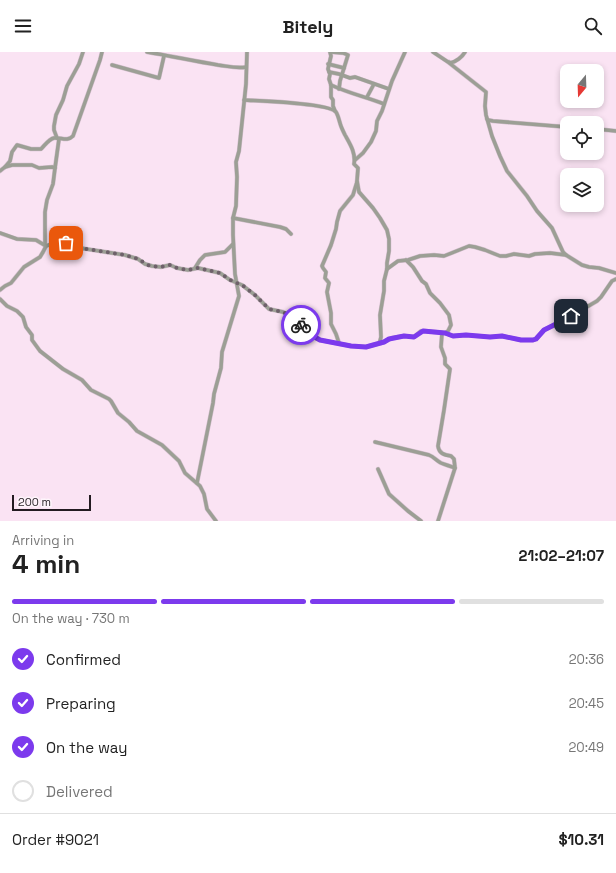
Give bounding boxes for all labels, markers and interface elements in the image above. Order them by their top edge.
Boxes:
icon: menu [12,15,34,37]
text: Bitely [283,15,333,38]
icon: search [582,15,604,37]
north arrow [560,64,604,108]
map controls [560,64,604,212]
button: locate [560,116,604,160]
button: layers [560,168,604,212]
pin [49,226,83,260]
icon: bag [55,232,77,254]
pin [554,299,588,333]
courier [281,305,321,345]
icon: home [560,305,582,327]
icon: bike [290,314,312,336]
scale bar [12,493,91,512]
text: 200 m [18,495,51,509]
text: Arriving in [12,532,74,549]
text: 21:02–21:07 [519,546,604,565]
text: 4 min [12,547,80,581]
text: On the way · 730 m [12,610,130,627]
icon: check [12,648,34,670]
text: Confirmed [46,650,121,669]
text: 20:36 [569,651,604,668]
icon: check [12,692,34,714]
text: Preparing [46,694,116,713]
text: 20:45 [569,695,604,712]
icon: check [12,736,34,758]
text: On the way [46,738,127,757]
text: 20:49 [568,739,604,756]
text: Delivered [46,782,113,801]
text: Order #9021 [12,830,99,849]
text: $10.31 [558,830,604,849]

